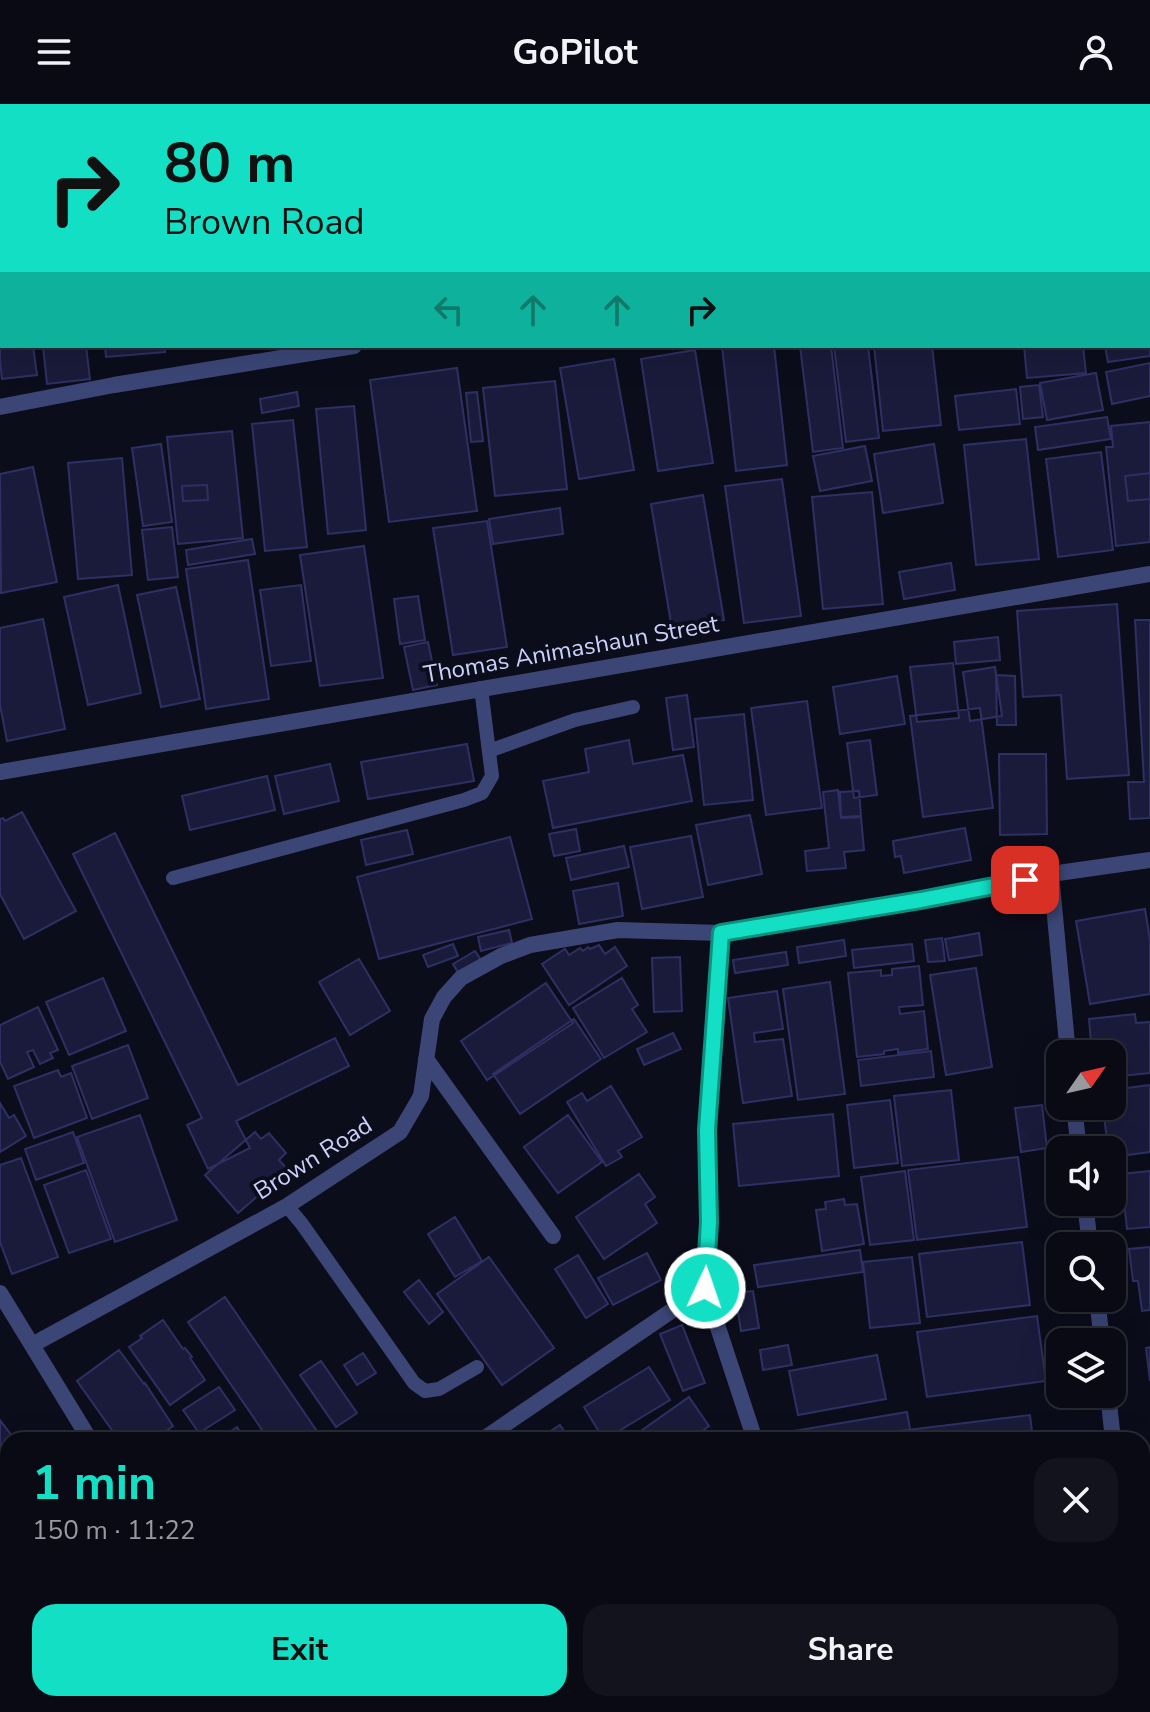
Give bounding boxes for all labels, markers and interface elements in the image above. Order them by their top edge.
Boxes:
text: GoPilot [512,28,638,77]
icon: menu [32,30,76,74]
icon: person [1074,30,1118,74]
text: 80 m [164,125,295,202]
icon: right [32,136,136,240]
text: Brown Road [164,198,364,247]
icon: left [427,288,471,332]
icon: ahead [511,288,555,332]
icon: ahead [595,288,639,332]
icon: right [679,288,723,332]
street label: Thomas Animashaun Street [421,607,722,691]
pin [991,846,1059,914]
icon: arrive [1003,858,1047,902]
north arrow [1046,1040,1126,1120]
map controls [1046,1040,1126,1408]
street label: Brown Road [248,1109,378,1207]
button: sound [1046,1136,1126,1216]
button: search [1046,1232,1126,1312]
position arrow [663,1246,747,1330]
button: layers [1046,1328,1126,1408]
text: 1 min [32,1450,156,1516]
button: close [1034,1458,1118,1542]
text: 150 m · 11:22 [32,1513,195,1548]
button: Exit [32,1604,567,1696]
button: Share [583,1604,1118,1696]

